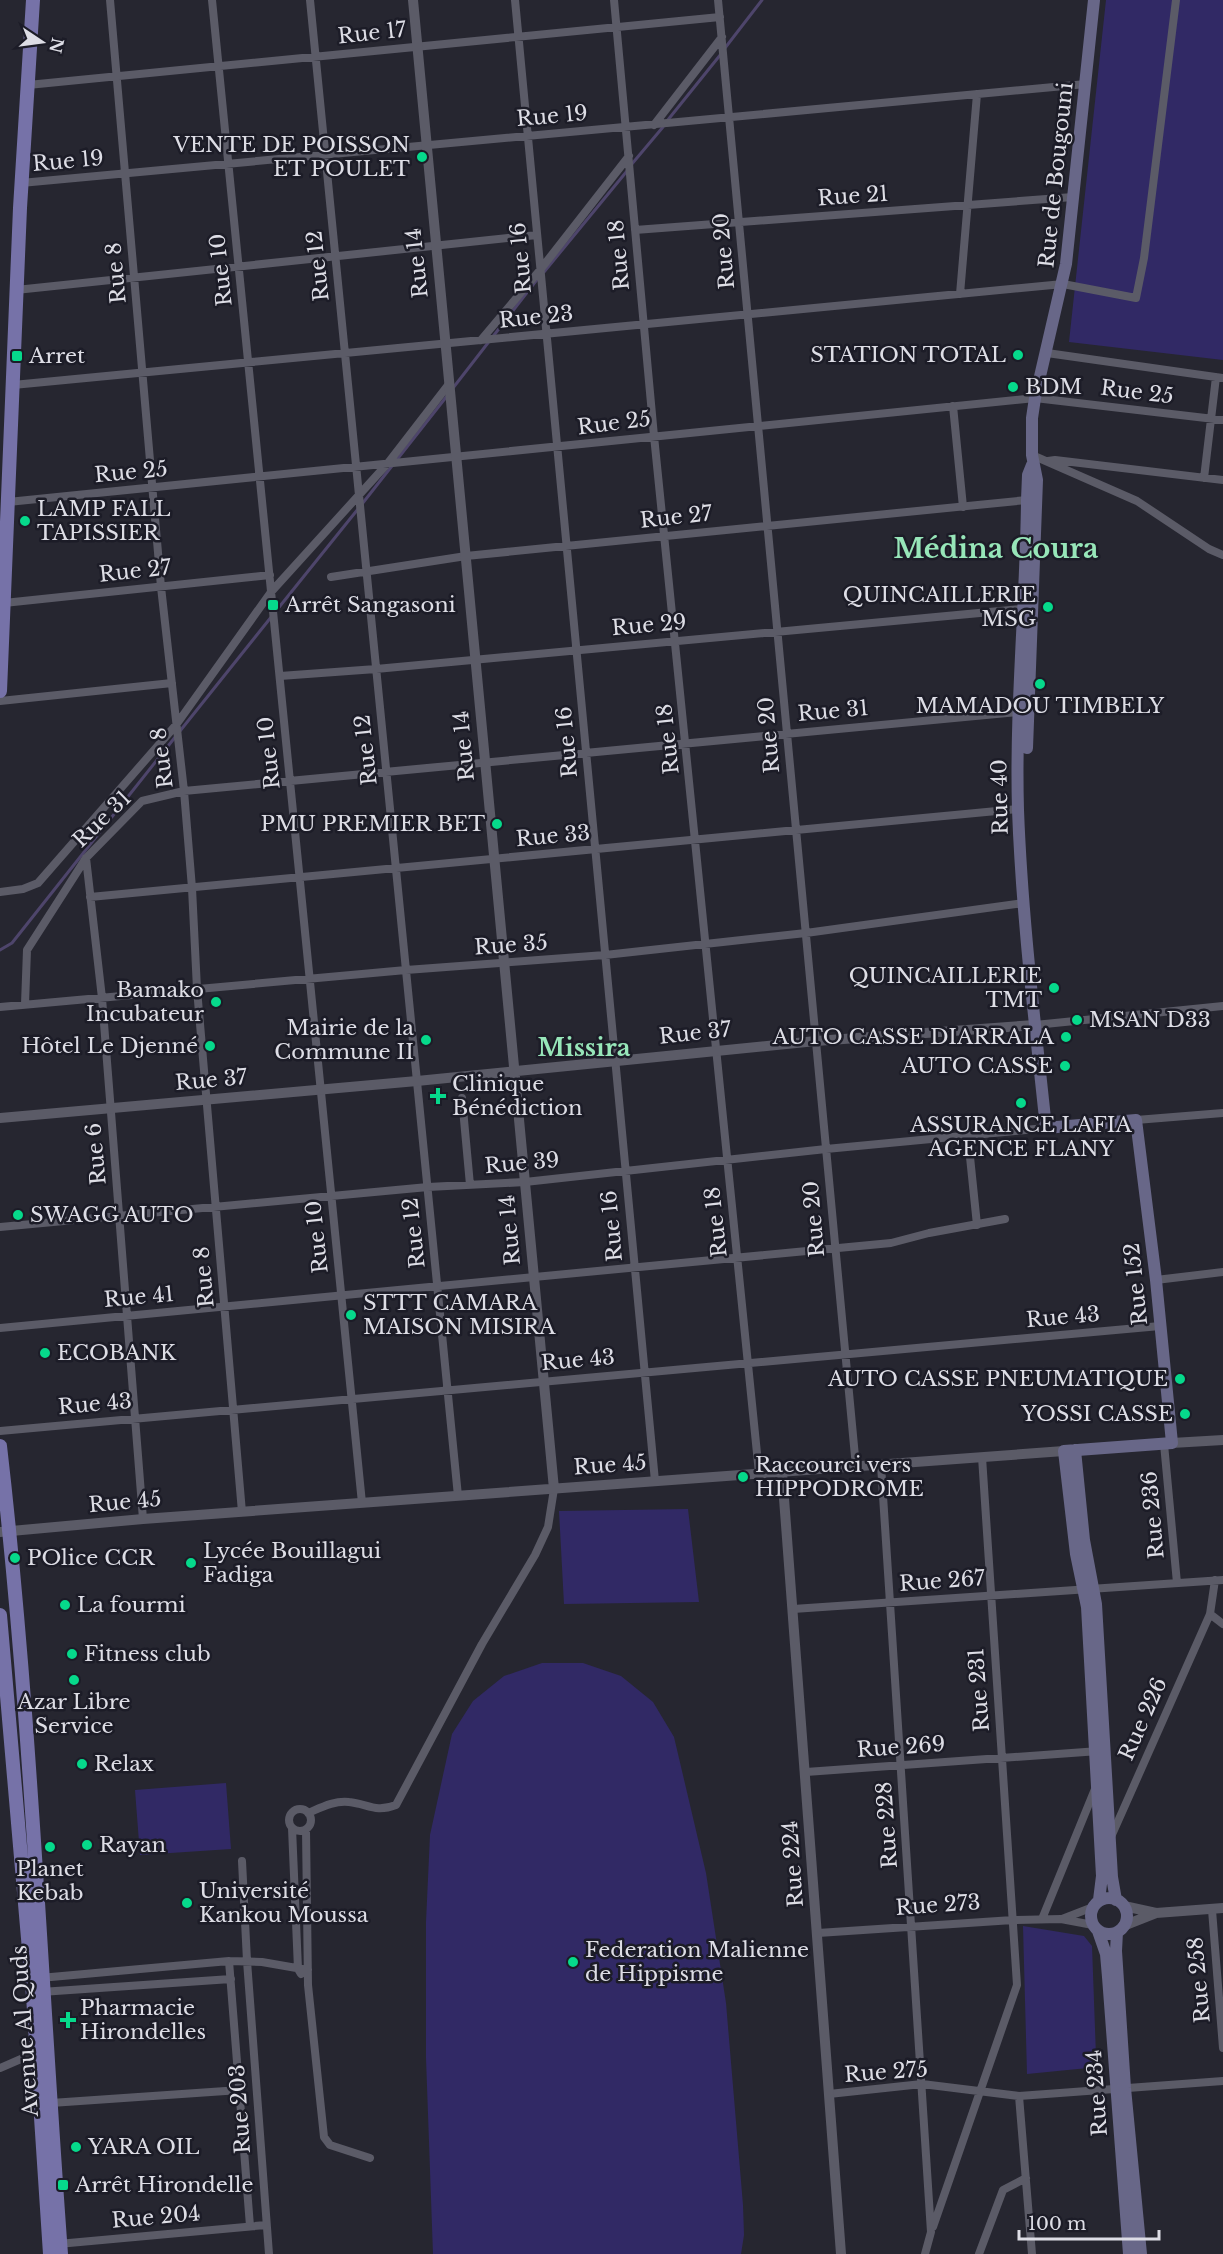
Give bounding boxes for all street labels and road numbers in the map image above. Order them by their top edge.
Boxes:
street label: Rue 17 [337,16,408,50]
street label: Rue de Bougouni [1033,81,1079,269]
street label: Rue 19 [515,100,589,132]
street label: Rue 19 [31,145,105,177]
street label: Rue 21 [817,181,889,211]
street label: Rue 20 [708,212,740,290]
street label: Rue 18 [603,219,635,291]
street label: Rue 16 [505,221,537,295]
street label: Rue 14 [400,227,434,299]
street label: Rue 12 [301,229,335,303]
street label: Rue 10 [204,232,238,308]
street label: Rue 8 [100,241,132,305]
street label: Rue 23 [498,300,574,334]
street label: Rue 25 [1099,375,1175,409]
street label: Rue 25 [576,406,652,440]
street label: Rue 25 [93,456,169,488]
street label: Rue 27 [639,500,714,534]
street label: Rue 27 [98,554,173,588]
street label: Rue 29 [610,609,688,641]
street label: Rue 31 [797,695,869,727]
street label: Rue 20 [753,696,785,774]
street label: Rue 18 [651,702,685,776]
street label: Rue 16 [551,705,583,779]
street label: Rue 14 [448,710,480,782]
street label: Rue 12 [349,713,383,787]
street label: Rue 10 [252,715,286,791]
street label: Rue 8 [145,726,179,790]
street label: Rue 40 [986,759,1014,835]
street label: Rue 31 [67,785,137,853]
street label: Rue 33 [515,820,591,852]
street label: Rue 35 [473,929,549,961]
street label: Rue 37 [658,1016,733,1050]
street label: Rue 37 [174,1064,249,1096]
street label: Rue 6 [80,1122,112,1186]
street label: Rue 39 [483,1147,561,1179]
street label: Rue 20 [798,1180,830,1258]
street label: Rue 18 [699,1185,733,1259]
street label: Rue 16 [596,1189,628,1263]
street label: Rue 14 [494,1194,526,1266]
street label: Rue 12 [397,1196,431,1270]
street label: Rue 10 [300,1199,334,1275]
street label: Rue 152 [1119,1241,1153,1327]
street label: Rue 8 [188,1245,220,1309]
street label: Rue 41 [103,1281,175,1313]
street label: Rue 43 [1025,1301,1101,1333]
street label: Rue 43 [540,1344,616,1376]
street label: Rue 43 [57,1388,133,1420]
street label: Rue 45 [573,1449,647,1481]
street label: Rue 236 [1136,1470,1170,1560]
street label: Rue 45 [88,1486,162,1518]
street label: Rue 267 [898,1565,986,1597]
street label: Rue 231 [963,1647,995,1733]
street label: Rue 226 [1113,1673,1173,1765]
street label: Rue 269 [856,1731,946,1763]
street label: Rue 228 [871,1781,903,1869]
street label: Rue 224 [777,1820,809,1908]
street label: Rue 273 [895,1889,981,1921]
street label: Rue 258 [1182,1936,1216,2024]
street label: Avenue Al Quds [6,1944,44,2119]
street label: Rue 234 [1081,2049,1113,2137]
street label: Rue 275 [843,2056,929,2088]
street label: Rue 203 [224,2063,256,2155]
street label: Rue 204 [111,2200,201,2234]

